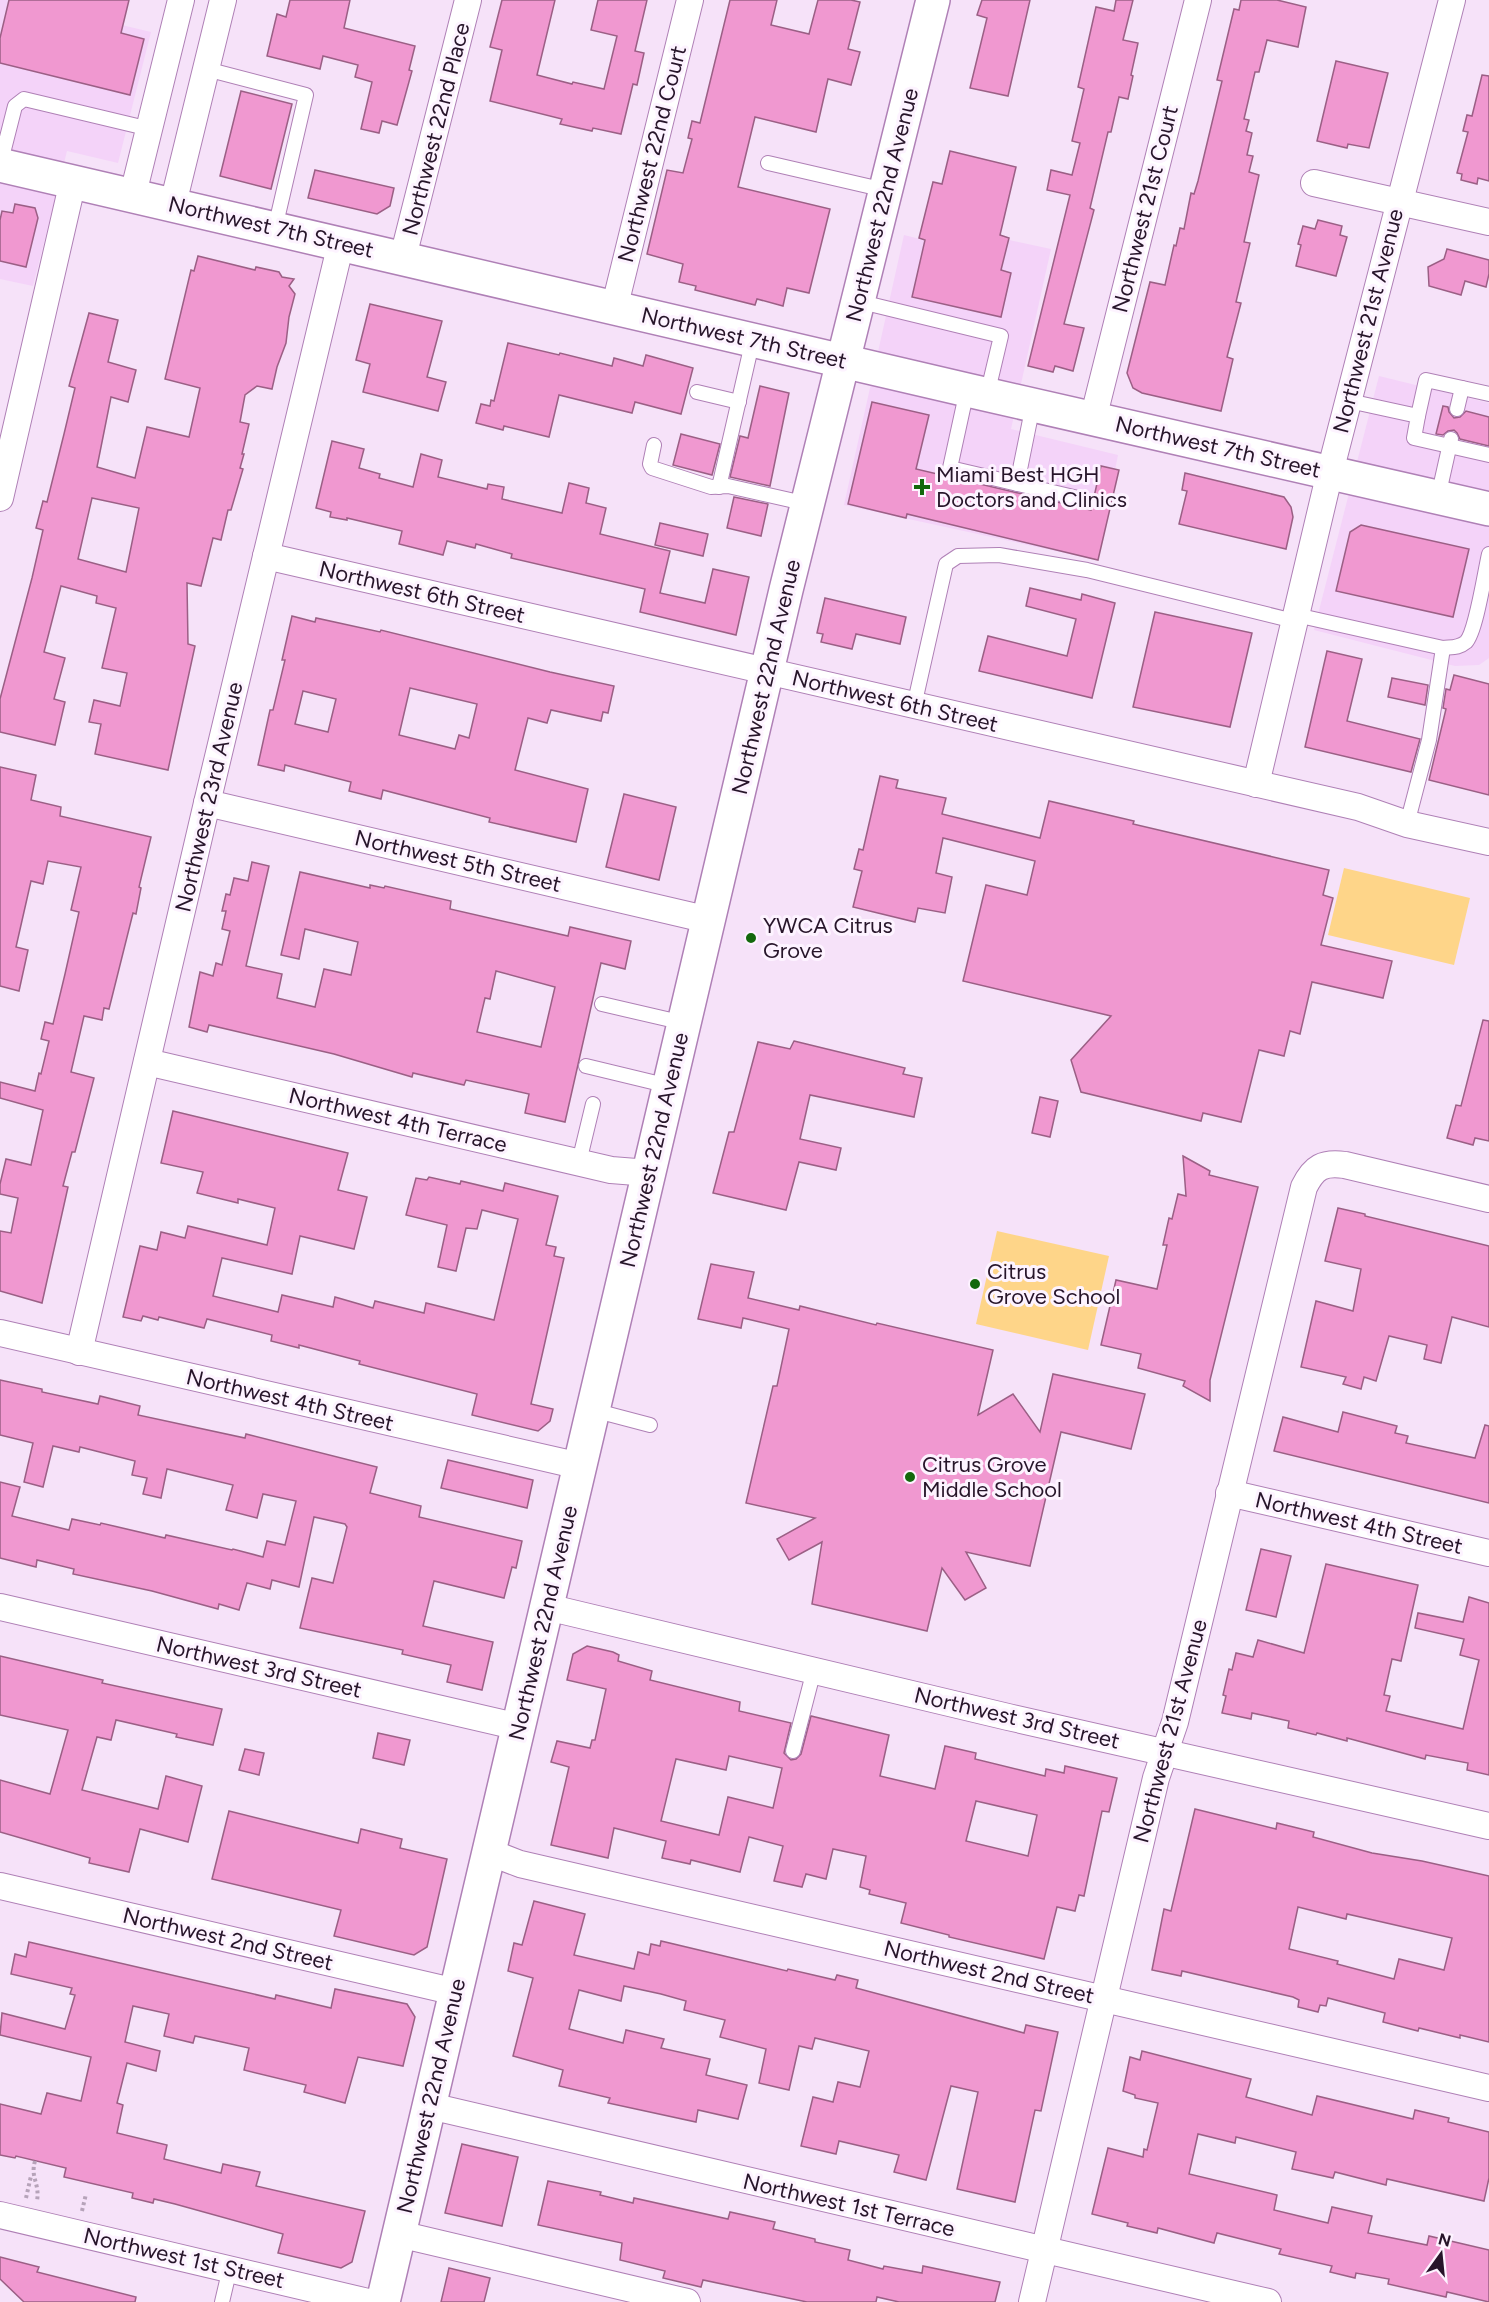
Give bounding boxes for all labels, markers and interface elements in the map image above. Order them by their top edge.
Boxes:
street label: Northwest 22nd Place [396,20,476,238]
street label: Northwest 22nd Court [612,43,692,265]
street label: Northwest 22nd Avenue [840,85,924,325]
street label: Northwest 21st Court [1106,103,1184,315]
street label: Northwest 7th Street [166,190,376,264]
street label: Northwest 21st Avenue [1327,206,1409,436]
street label: Northwest 7th Street [639,301,849,375]
street label: Northwest 7th Street [1113,410,1323,484]
place label: Miami Best HGH Doctors and Clinics [936,461,1127,513]
marker: Miami Best HGH Doctors and Clinics [913,478,931,496]
street label: Northwest 6th Street [316,555,528,629]
street label: Northwest 22nd Avenue [726,557,806,797]
street label: Northwest 6th Street [789,664,1001,738]
street label: Northwest 23rd Avenue [169,679,249,915]
street label: Northwest 5th Street [352,824,564,898]
place label: YWCA Citrus Grove [763,912,893,964]
marker: YWCA Citrus Grove [744,931,758,945]
street label: Northwest 22nd Avenue [614,1030,694,1270]
street label: Northwest 4th Terrace [286,1082,510,1158]
place label: Citrus Grove School [987,1258,1120,1310]
marker: Citrus Grove School [968,1277,982,1291]
street label: Northwest 4th Street [184,1363,396,1437]
place label: Citrus Grove Middle School [922,1451,1062,1503]
marker: Citrus Grove Middle School [903,1470,917,1484]
street label: Northwest 4th Street [1253,1486,1465,1560]
street label: Northwest 22nd Avenue [503,1503,583,1743]
street label: Northwest 21st Avenue [1127,1616,1213,1846]
street label: Northwest 3rd Street [154,1630,364,1704]
street label: Northwest 3rd Street [912,1681,1122,1755]
street label: Northwest 2nd Street [120,1902,336,1976]
street label: Northwest 2nd Street [881,1935,1097,2009]
street label: Northwest 22nd Avenue [391,1976,471,2216]
street label: Northwest 1st Terrace [740,2167,958,2243]
street label: Northwest 1st Street [81,2222,287,2294]
north arrow [1411,2224,1471,2284]
text: N [1436,2229,1453,2251]

